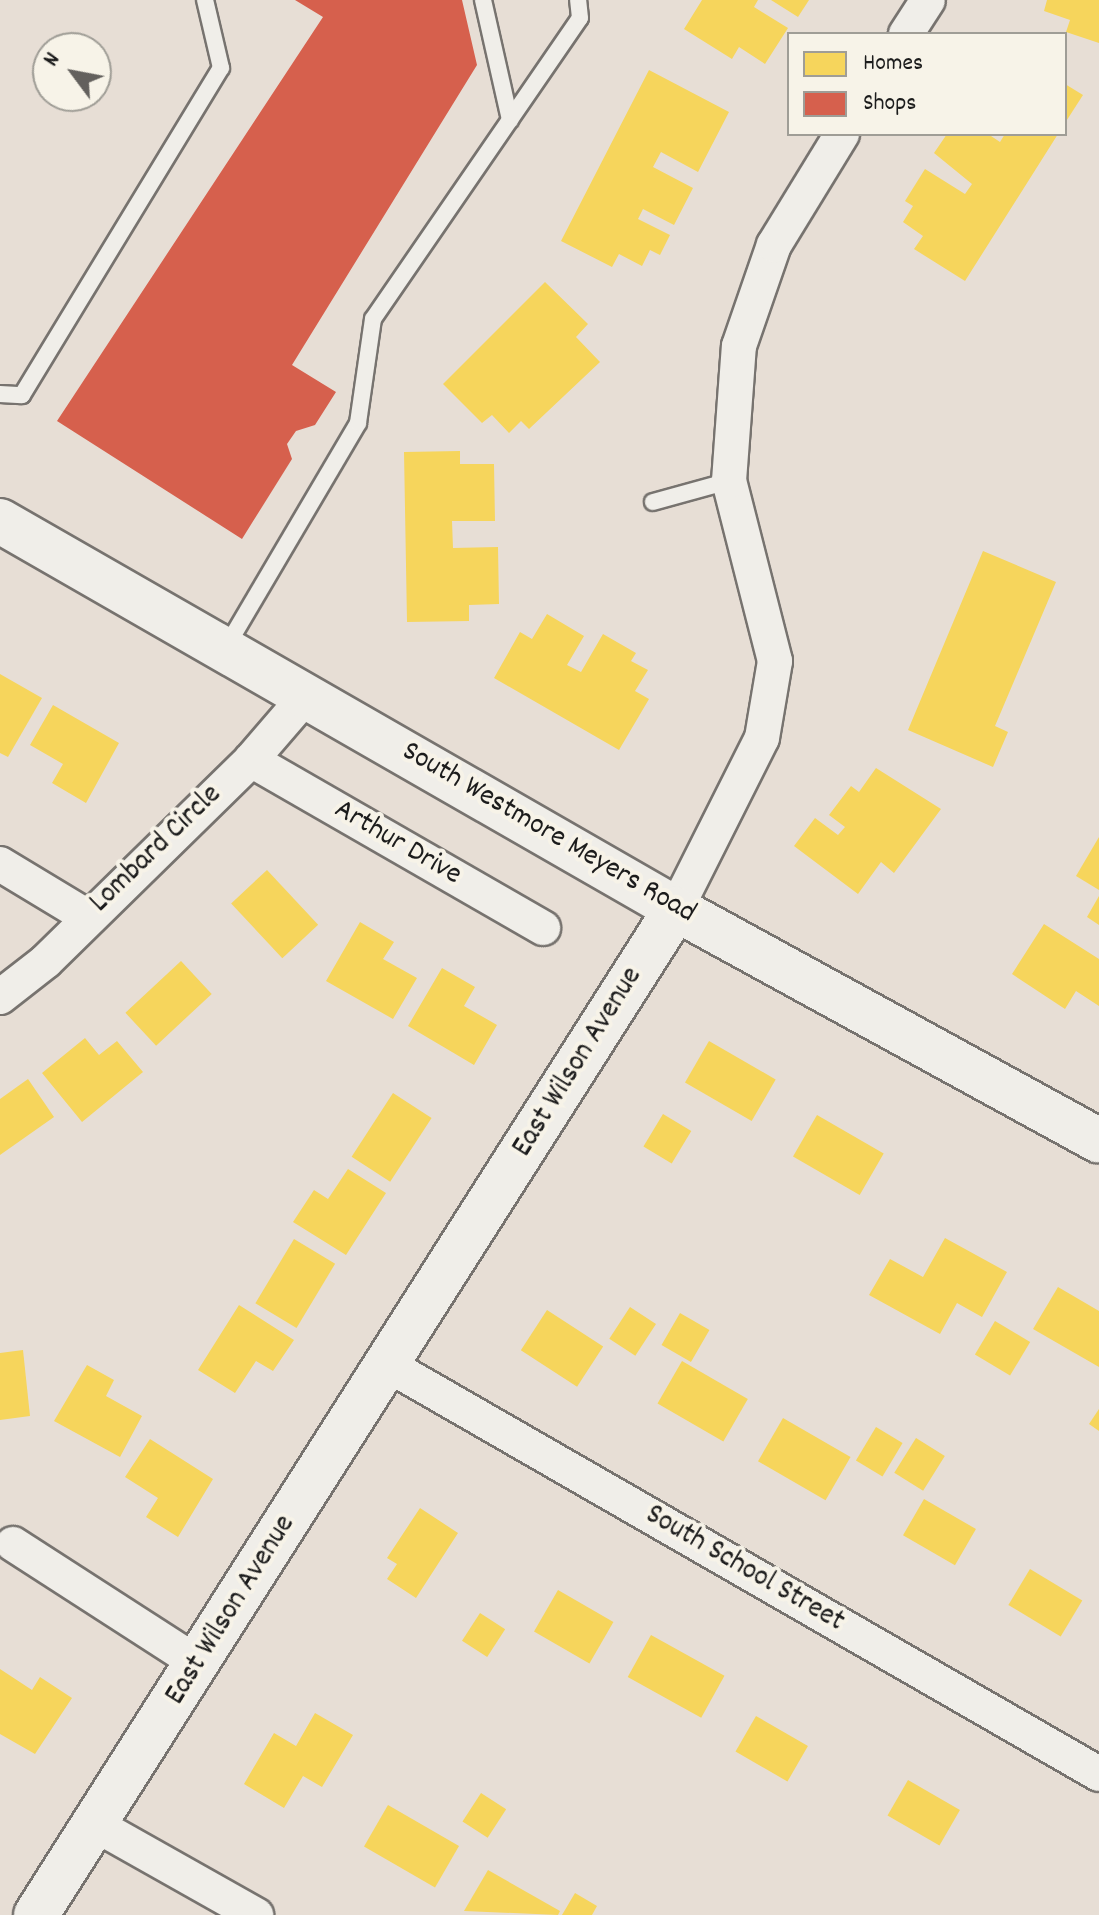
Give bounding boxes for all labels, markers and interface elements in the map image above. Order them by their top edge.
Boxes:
north arrow [32,32,112,112]
legend [787,32,1067,136]
text: N [37,47,69,73]
text: Homes [863,47,923,81]
text: Shops [863,87,916,121]
street label: South Westmore Meyers Road [395,735,701,933]
street label: Lombard Circle [84,778,230,922]
street label: Arthur Drive [327,793,467,895]
street label: East Wilson Avenue [506,961,652,1165]
street label: South School Street [638,1498,850,1642]
street label: East Wilson Avenue [159,1509,305,1713]

